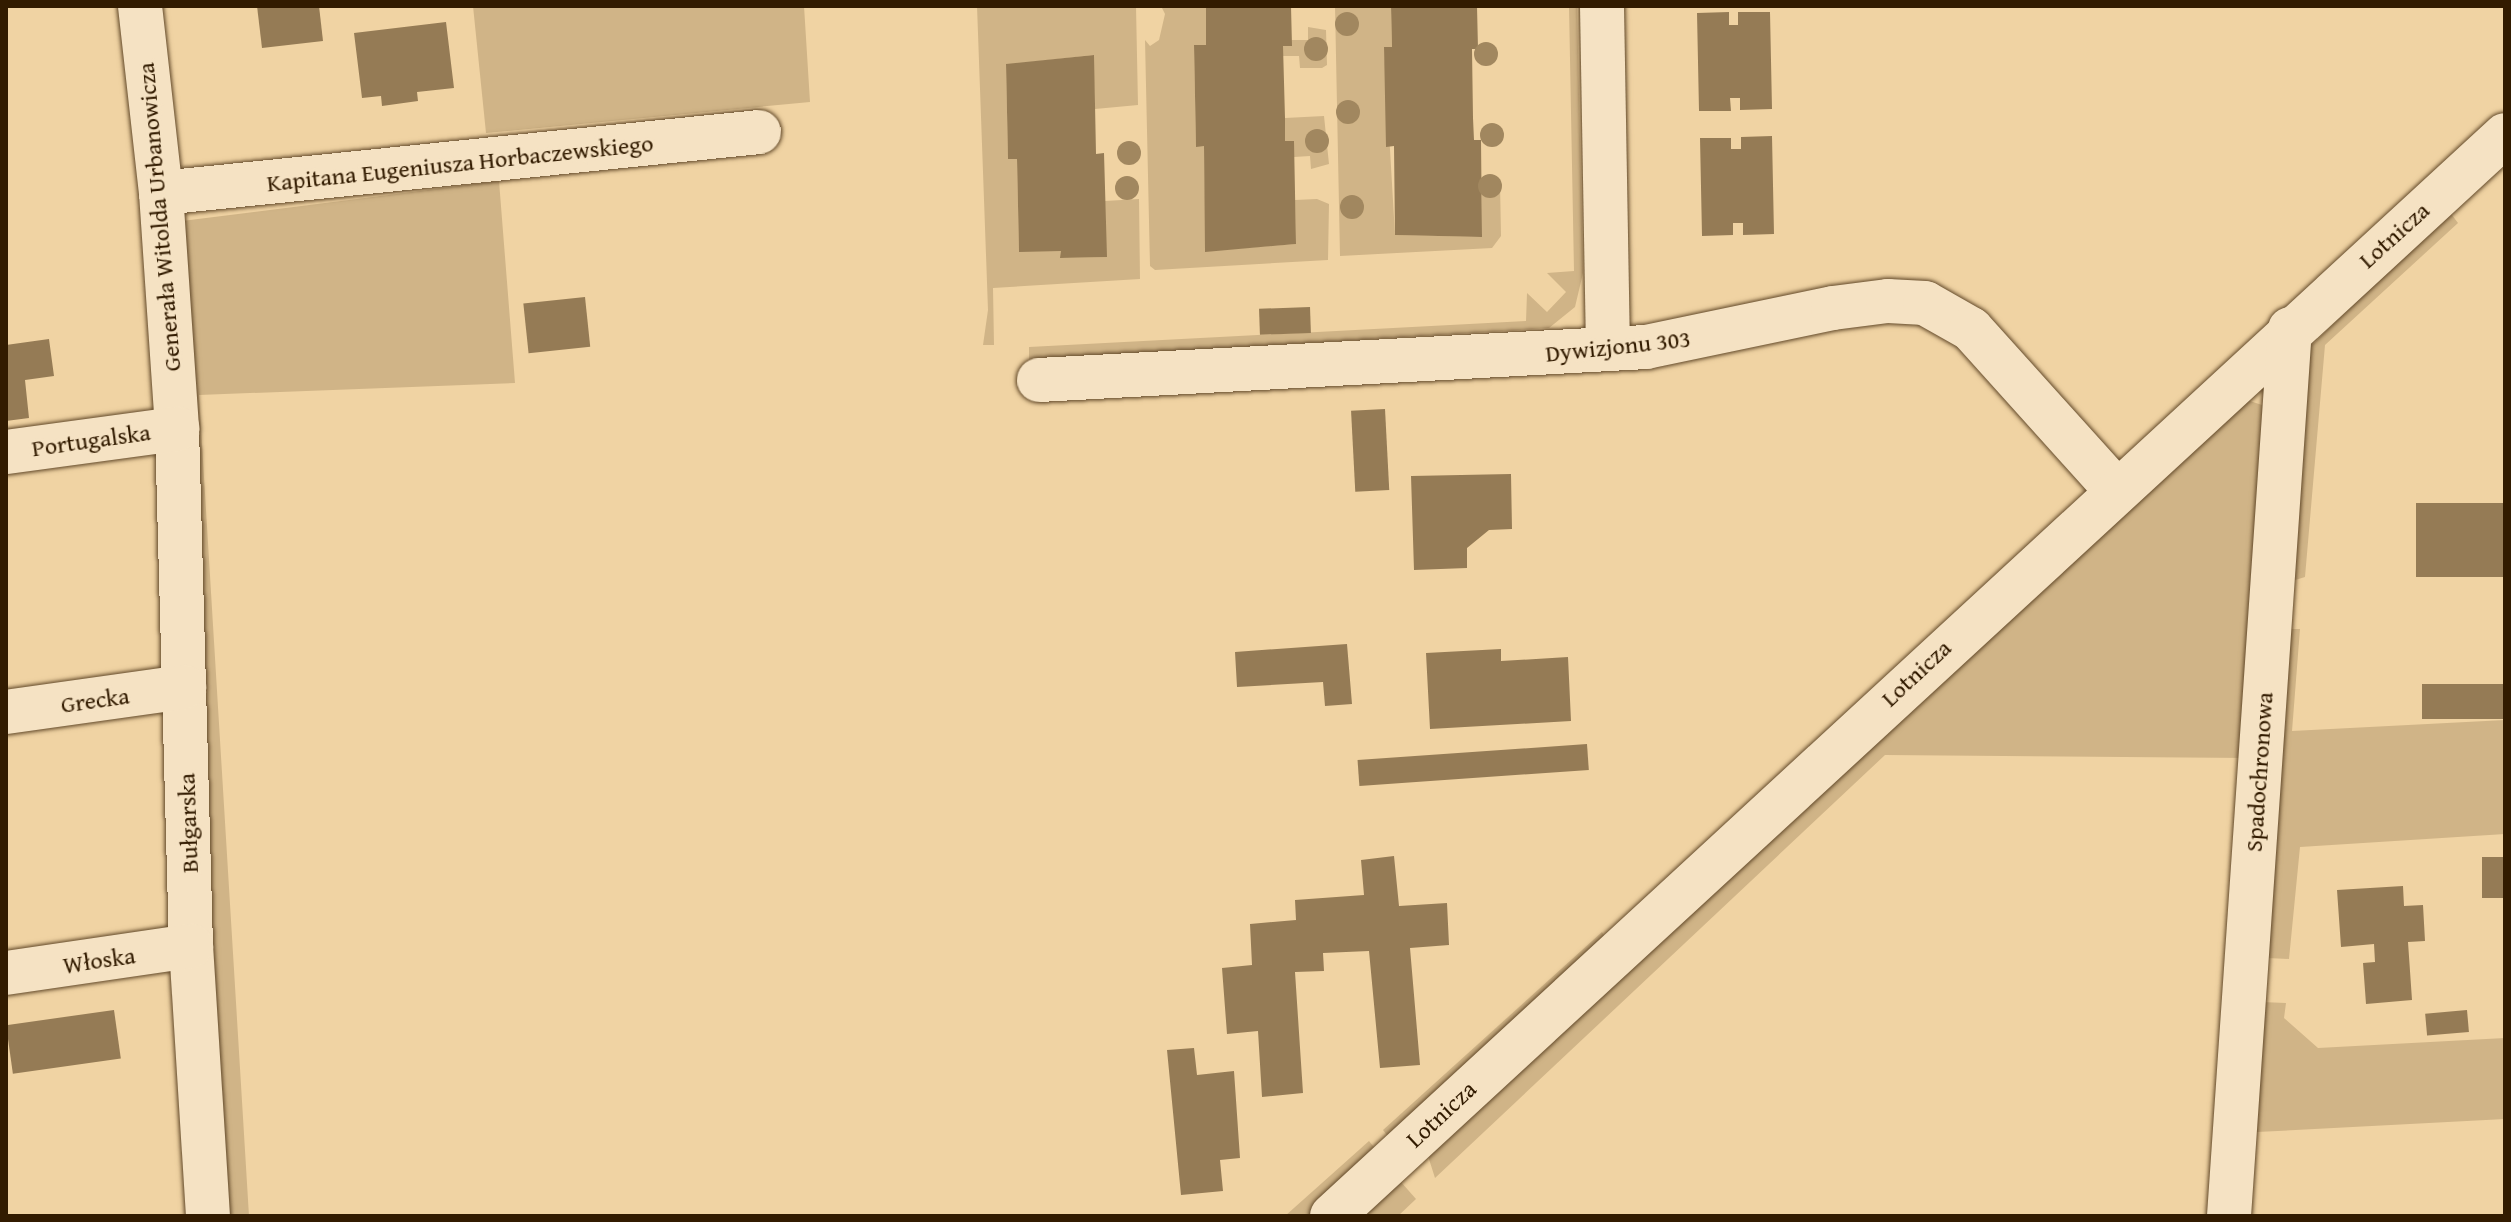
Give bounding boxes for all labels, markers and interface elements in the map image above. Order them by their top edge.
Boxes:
street label: Generała Witolda Urbanowicza [131,61,187,373]
street label: Kapitana Eugeniusza Horbaczewskiego [265,128,655,198]
street label: Lotnicza [2353,196,2435,274]
street label: Dywizjonu 303 [1544,324,1692,368]
street label: Portugalska [30,417,152,463]
street label: Lotnicza [1875,633,1957,713]
street label: Grecka [59,681,131,719]
street label: Spadochronowa [2239,691,2279,853]
street label: Bułgarska [172,773,204,873]
street label: Włoska [61,941,137,979]
street label: Lotnicza [1400,1074,1482,1154]

